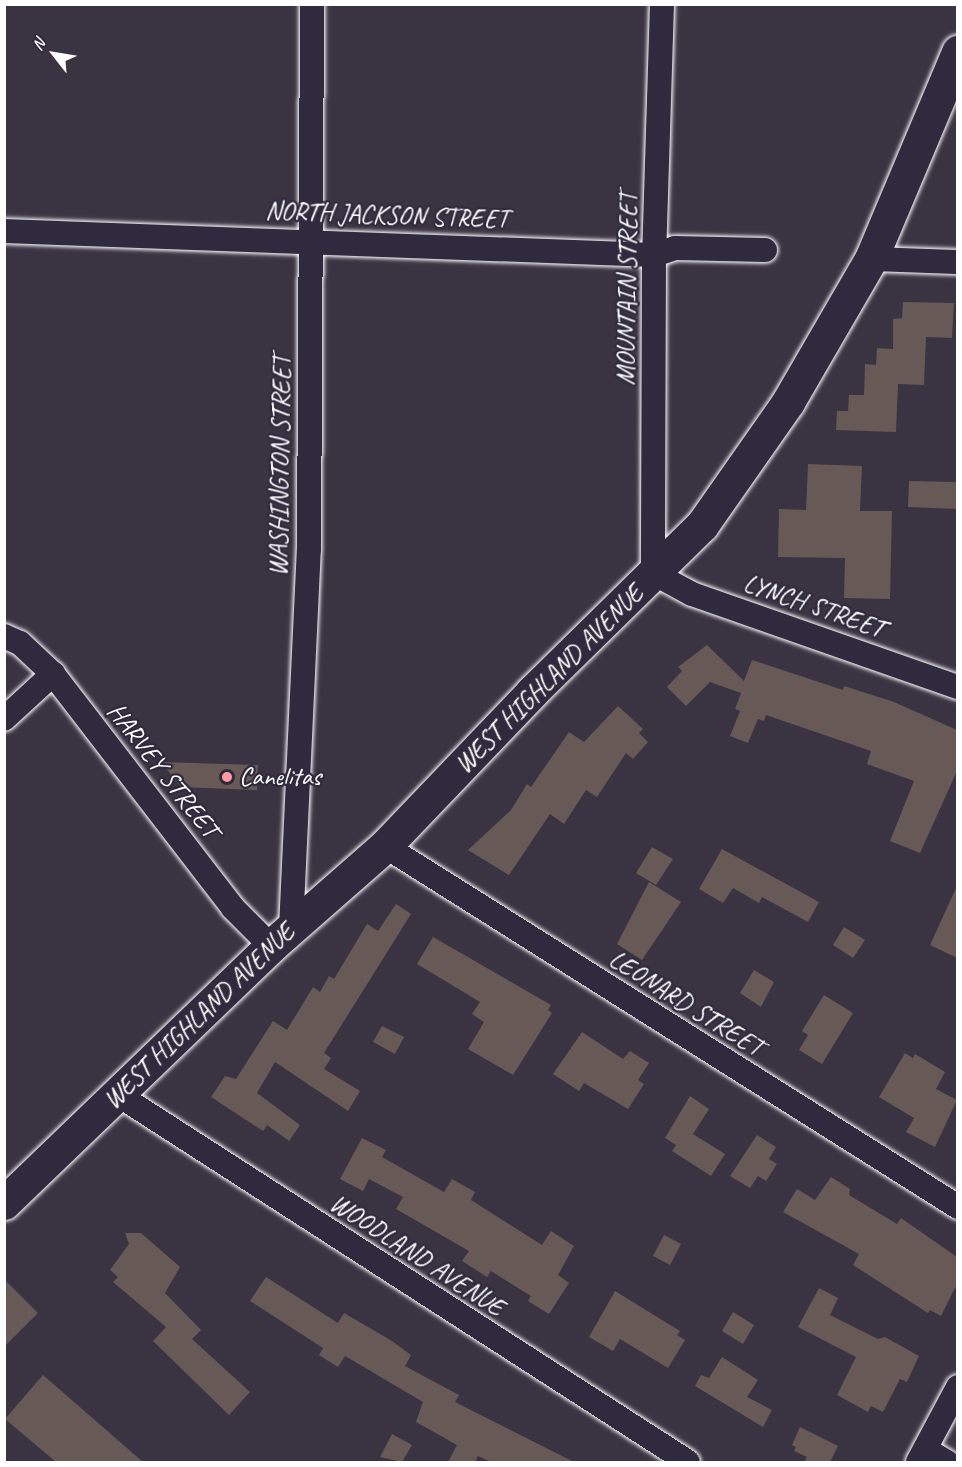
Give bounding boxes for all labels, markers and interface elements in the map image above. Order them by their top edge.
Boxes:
north arrow [24,24,84,84]
text: N [27,35,50,54]
street label: MOUNTAIN STREET [610,193,644,385]
street label: NORTH JACKSON STREET [265,195,509,235]
street label: WASHINGTON STREET [262,356,298,576]
street label: LYNCH STREET [740,567,888,645]
street label: WEST HIGHLAND AVENUE [448,578,650,780]
street label: HARVEY STREET [101,697,225,843]
place label: Canelitas [239,761,321,793]
marker: Canelitas [220,770,234,784]
street label: WEST HIGHLAND AVENUE [97,917,301,1115]
street label: LEONARD STREET [604,943,768,1063]
street label: WOODLAND AVENUE [325,1188,509,1322]

